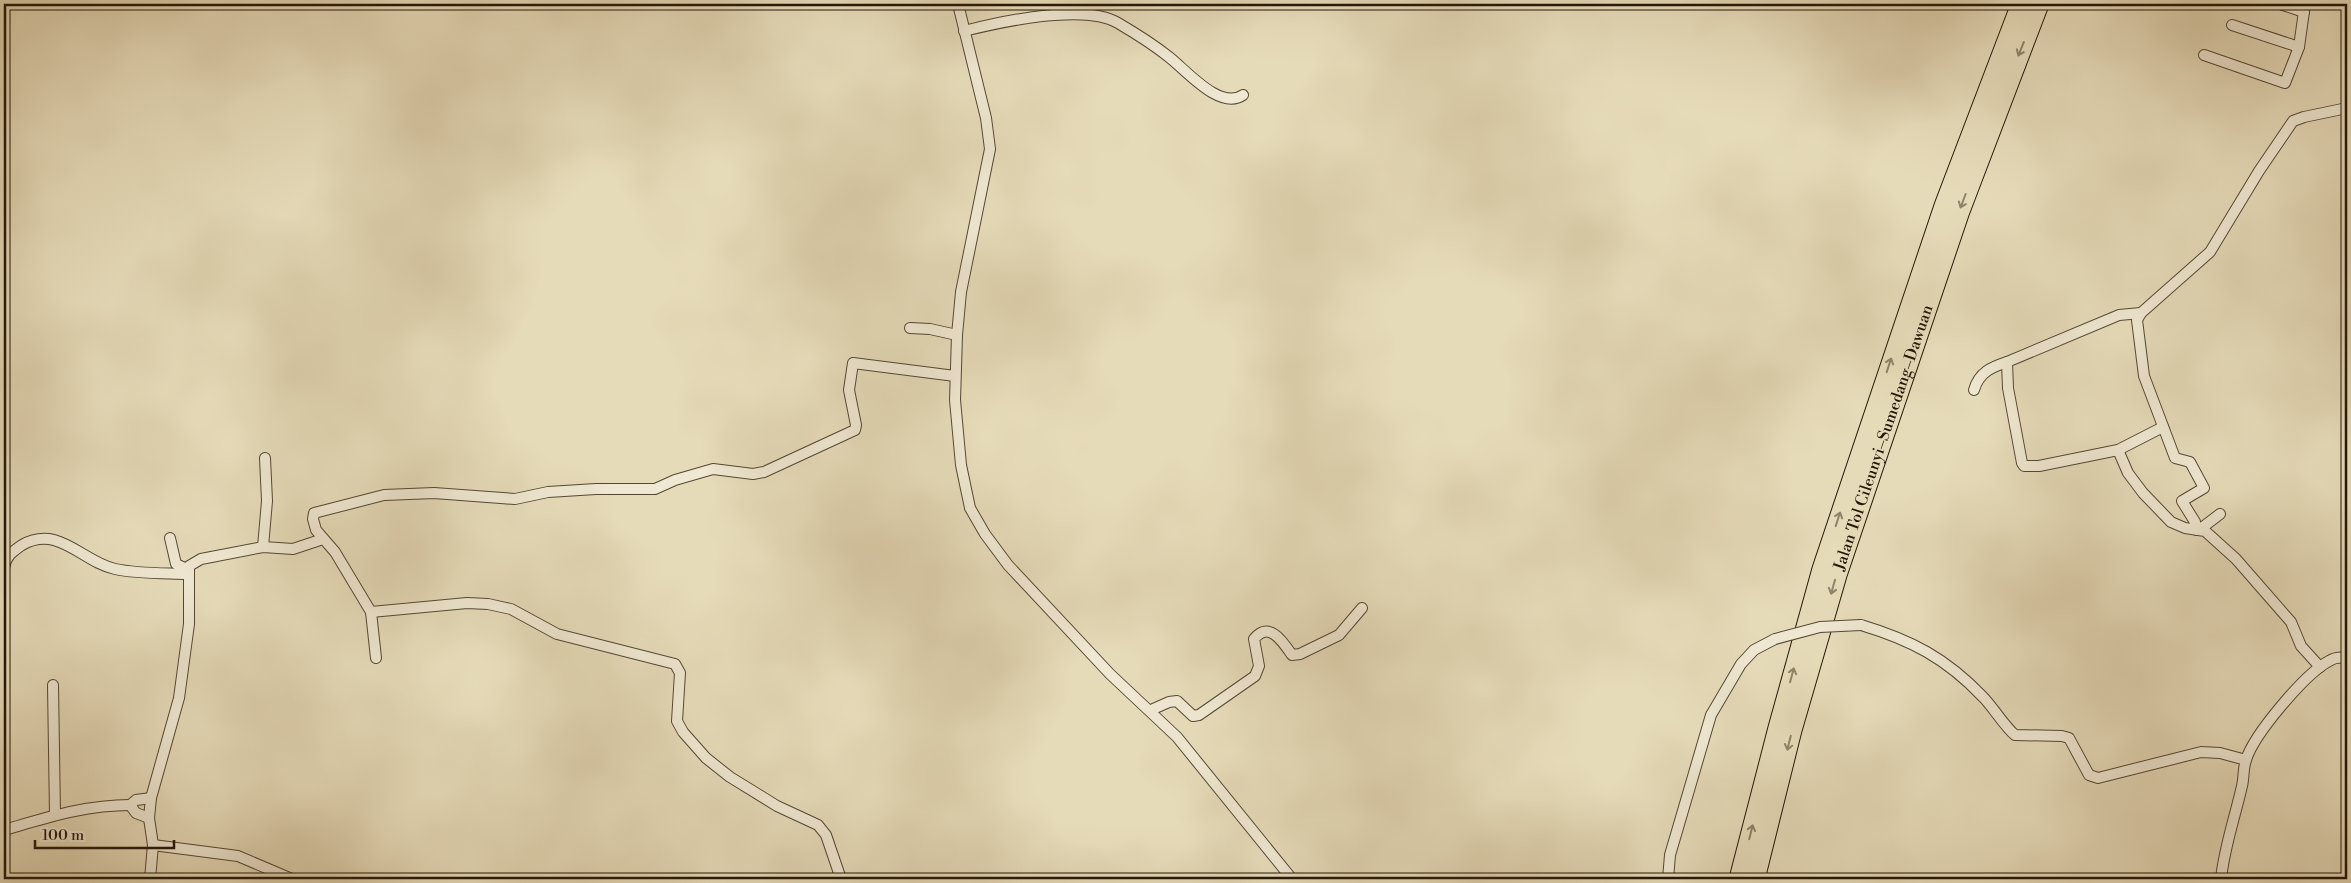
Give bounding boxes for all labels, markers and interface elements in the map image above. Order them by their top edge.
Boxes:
one-way arrow [2016,41,2025,56]
one-way arrow [1958,193,1967,208]
street label: Jalan Tol Cileunyi–Sumedang–Dawuan [1829,302,1938,574]
one-way arrow [1885,357,1894,373]
one-way arrow [1834,512,1843,527]
one-way arrow [1828,579,1838,595]
one-way arrow [1788,667,1798,683]
one-way arrow [1784,735,1793,751]
scale bar [35,818,174,850]
one-way arrow [1747,824,1756,840]
text: 100 m [42,826,84,845]

